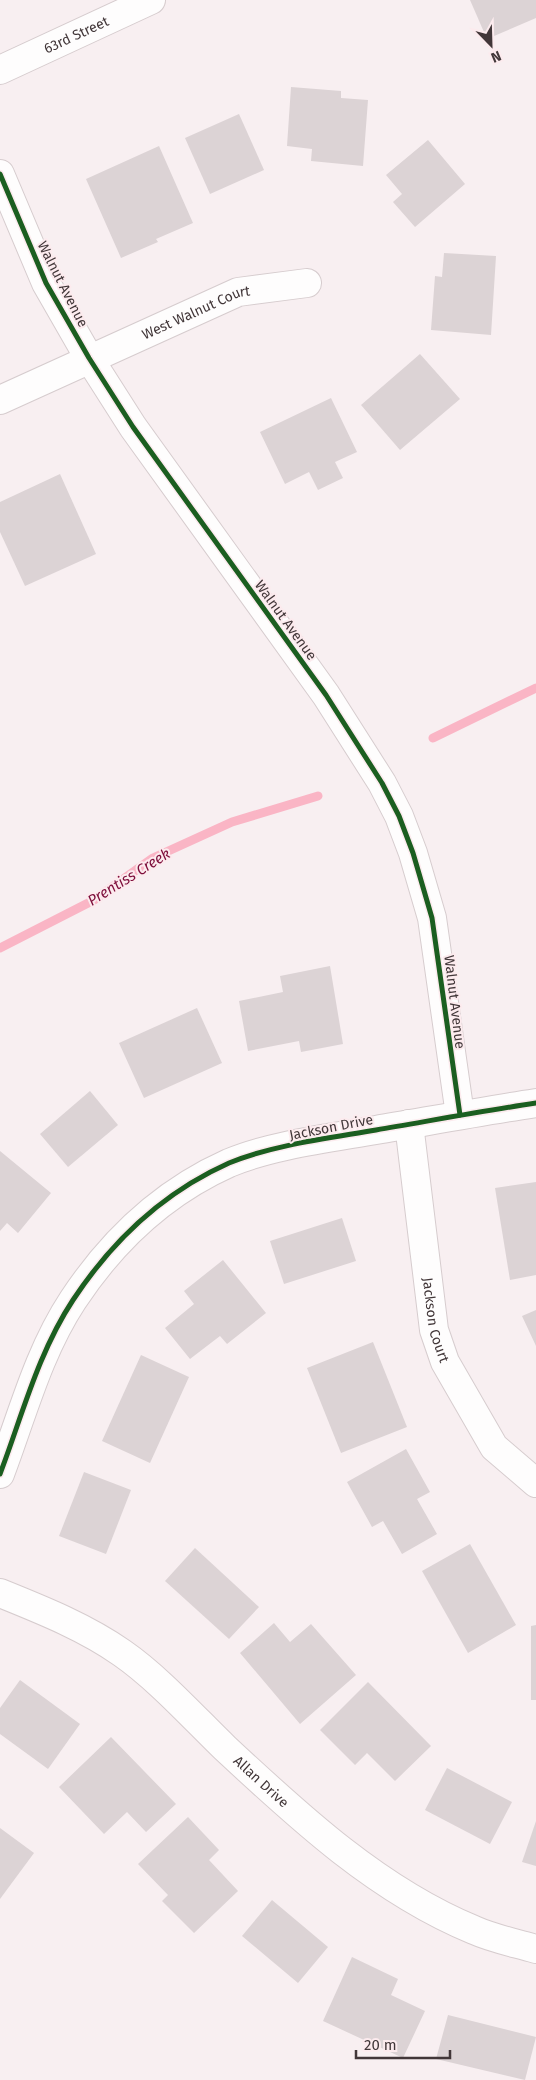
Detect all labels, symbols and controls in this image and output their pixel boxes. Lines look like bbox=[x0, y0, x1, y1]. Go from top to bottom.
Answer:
street label: 63rd Street bbox=[41, 12, 112, 57]
north arrow bbox=[466, 20, 516, 70]
text: N bbox=[488, 47, 503, 66]
street label: Walnut Avenue bbox=[34, 238, 92, 330]
street label: West Walnut Court bbox=[139, 282, 252, 343]
street label: Walnut Avenue bbox=[251, 577, 320, 663]
water label: Prentiss Creek bbox=[84, 844, 174, 910]
street label: Walnut Avenue bbox=[440, 954, 469, 1050]
street label: Jackson Drive bbox=[288, 1111, 375, 1144]
street label: Jackson Court bbox=[419, 1277, 453, 1366]
street label: Allan Drive bbox=[230, 1752, 292, 1811]
scale bar bbox=[356, 2028, 450, 2060]
text: 20 m bbox=[364, 2036, 397, 2054]

